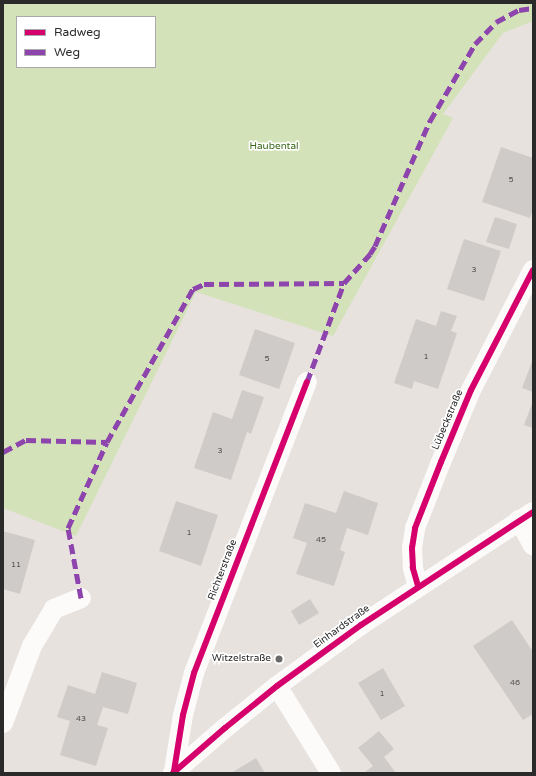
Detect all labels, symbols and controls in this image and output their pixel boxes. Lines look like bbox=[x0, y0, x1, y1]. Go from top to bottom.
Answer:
legend bbox=[16, 16, 156, 68]
text: Radweg bbox=[54, 25, 101, 39]
text: Weg bbox=[54, 45, 80, 59]
park label: Haubental bbox=[249, 141, 299, 153]
house number: 5 bbox=[508, 175, 514, 185]
house number: 3 bbox=[471, 265, 477, 275]
house number: 1 bbox=[423, 352, 429, 362]
house number: 5 bbox=[264, 354, 270, 364]
street label: Lübeckstraße bbox=[430, 388, 466, 452]
house number: 3 bbox=[217, 446, 223, 456]
house number: 1 bbox=[186, 528, 192, 538]
house number: 45 bbox=[316, 535, 326, 545]
street label: Richterstraße bbox=[206, 538, 240, 602]
house number: 11 bbox=[11, 560, 21, 570]
street label: Einhardstraße bbox=[312, 603, 372, 651]
place label: Witzelstraße bbox=[212, 653, 271, 665]
marker: Witzelstraße bbox=[274, 654, 284, 664]
house number: 46 bbox=[510, 678, 520, 688]
house number: 1 bbox=[379, 689, 385, 699]
house number: 43 bbox=[76, 714, 86, 724]

